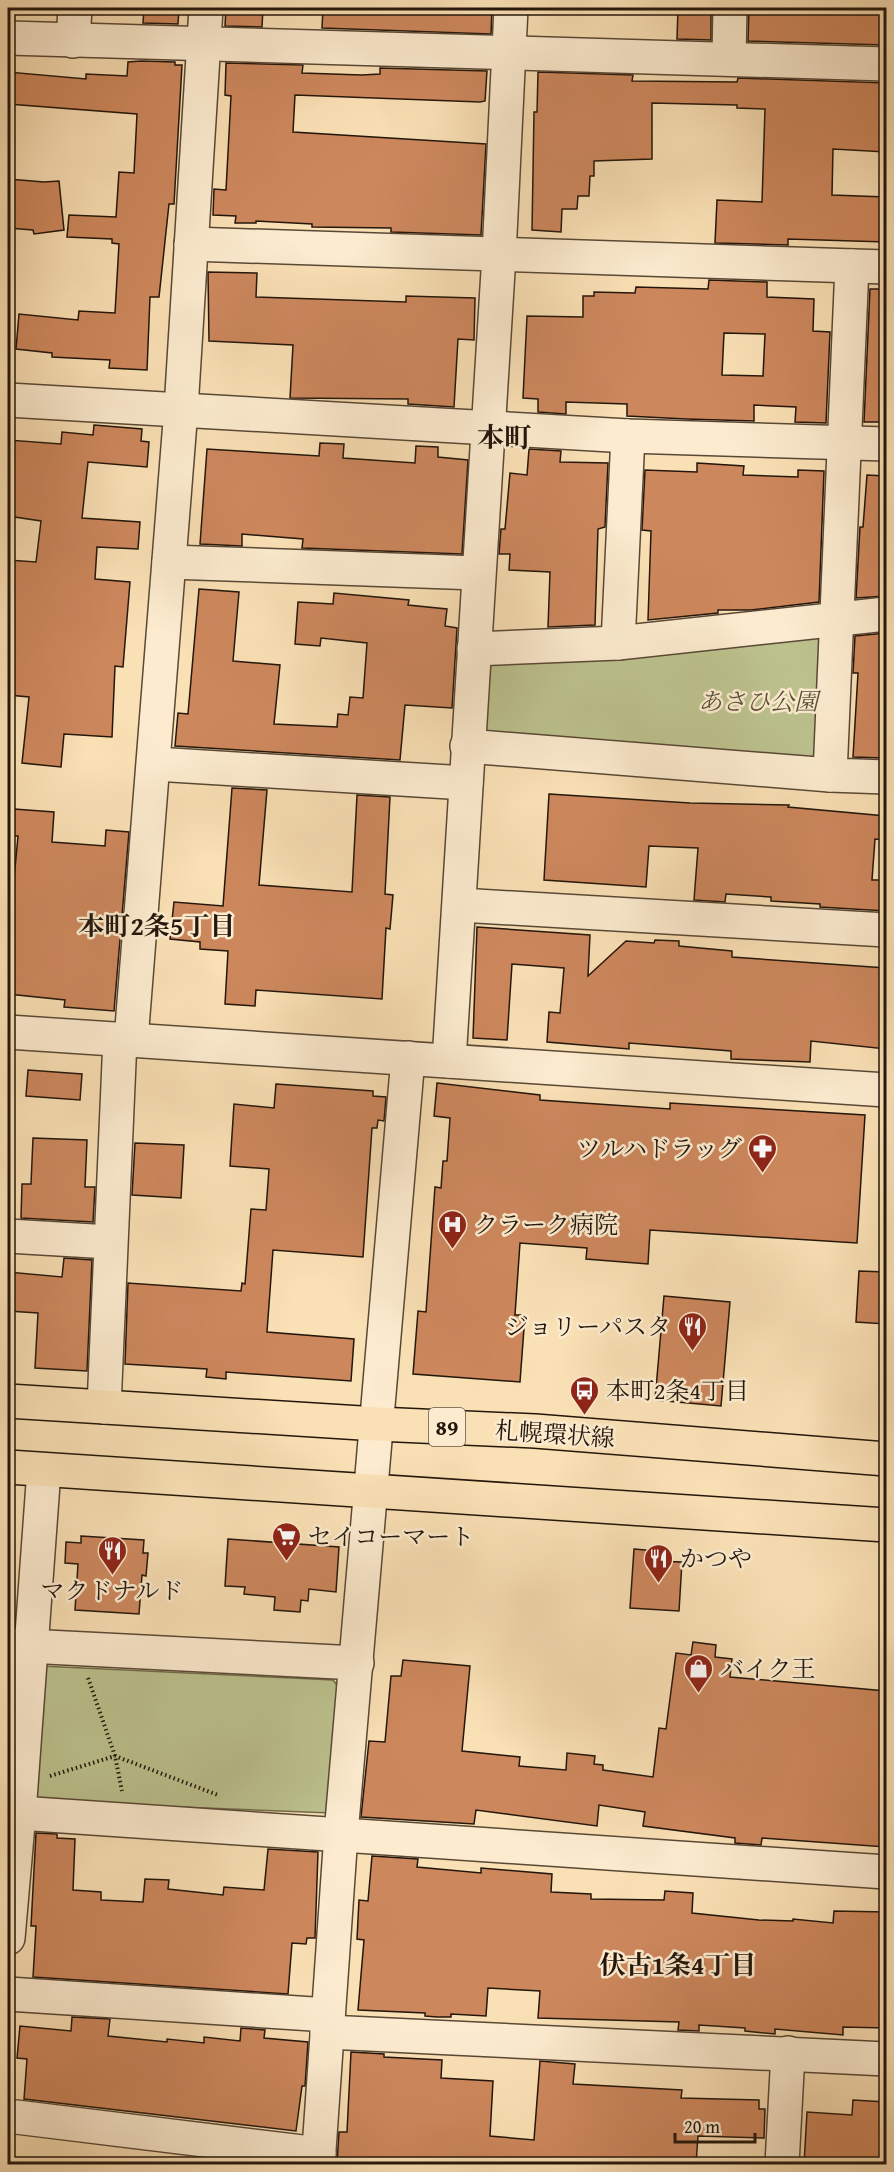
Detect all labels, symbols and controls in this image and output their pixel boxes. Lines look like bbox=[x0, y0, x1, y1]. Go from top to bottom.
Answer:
district label: 本町 bbox=[477, 417, 531, 457]
park label: あさひ公園 bbox=[698, 684, 822, 719]
district label: 本町2条5丁目 bbox=[79, 906, 235, 945]
place label: ツルハドラッグ bbox=[577, 1131, 742, 1166]
pharmacy icon: ツルハドラッグ bbox=[747, 1132, 779, 1174]
place label: クラーク病院 bbox=[474, 1207, 618, 1242]
hospital icon: クラーク病院 bbox=[437, 1208, 469, 1250]
place label: ジョリーパスタ bbox=[505, 1309, 671, 1344]
restaurant icon: ジョリーパスタ bbox=[676, 1310, 708, 1352]
place label: 本町2条4丁目 bbox=[606, 1373, 749, 1408]
bus stop icon: 本町2条4丁目 bbox=[569, 1374, 601, 1416]
road number: 89 bbox=[429, 1408, 465, 1446]
street label: 札幌環状線 bbox=[494, 1412, 616, 1456]
place label: セイコーマート bbox=[308, 1519, 474, 1554]
supermarket icon: セイコーマート bbox=[271, 1520, 303, 1562]
restaurant icon: マクドナルド bbox=[96, 1534, 128, 1576]
place label: かつや bbox=[680, 1541, 752, 1576]
restaurant icon: かつや bbox=[643, 1542, 675, 1584]
place label: マクドナルド bbox=[41, 1573, 183, 1608]
place label: バイク王 bbox=[720, 1651, 816, 1686]
shop icon: バイク王 bbox=[683, 1652, 715, 1694]
district label: 伏古1条4丁目 bbox=[600, 1945, 756, 1984]
scale bar bbox=[675, 2106, 754, 2144]
text: 20 m bbox=[684, 2113, 720, 2140]

